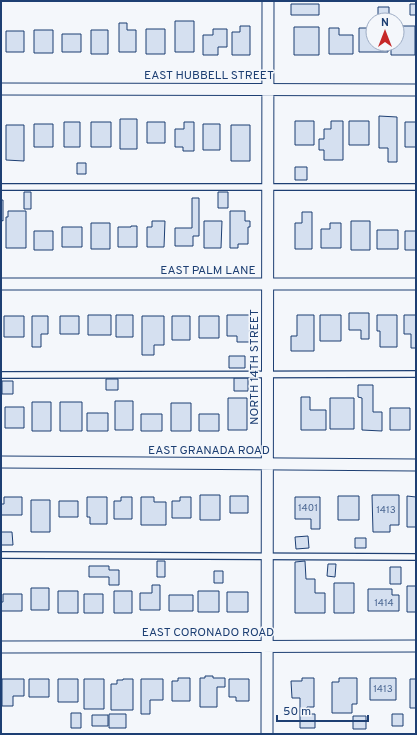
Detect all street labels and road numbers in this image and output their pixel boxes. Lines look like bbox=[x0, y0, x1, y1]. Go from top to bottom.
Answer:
street label: EAST HUBBELL STREET bbox=[144, 68, 274, 84]
street label: EAST PALM LANE bbox=[160, 263, 256, 279]
street label: NORTH 14TH STREET bbox=[247, 309, 263, 425]
street label: EAST GRANADA ROAD bbox=[148, 443, 270, 459]
street label: EAST CORONADO ROAD bbox=[142, 625, 274, 641]

